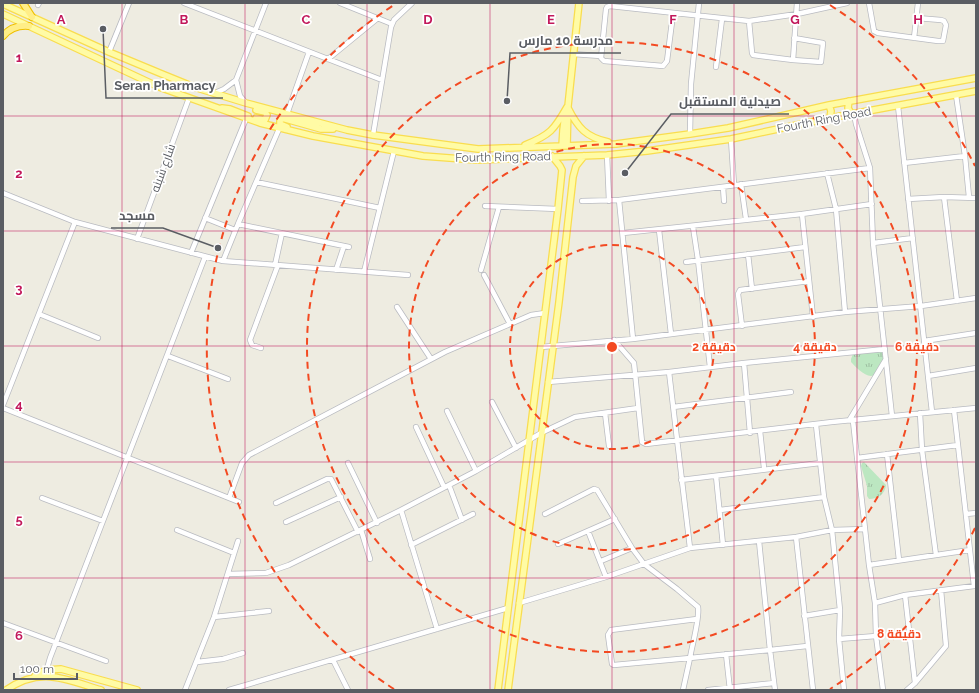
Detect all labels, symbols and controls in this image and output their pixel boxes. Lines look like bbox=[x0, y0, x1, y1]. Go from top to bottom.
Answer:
text: A bbox=[57, 12, 66, 27]
text: B bbox=[180, 12, 189, 27]
text: C bbox=[302, 12, 311, 27]
text: D bbox=[423, 12, 433, 27]
text: E bbox=[547, 12, 555, 27]
text: F bbox=[669, 12, 677, 27]
text: G bbox=[790, 12, 800, 27]
text: H bbox=[913, 12, 923, 27]
callout: مدرسة 10 مارس bbox=[510, 28, 621, 53]
text: مدرسة 10 مارس bbox=[519, 33, 613, 48]
text: 1 bbox=[16, 50, 23, 65]
callout: Seran Pharmacy bbox=[106, 73, 223, 98]
text: Seran Pharmacy bbox=[114, 78, 216, 93]
callout: صيدلية المستقبل bbox=[671, 89, 789, 114]
text: صيدلية المستقبل bbox=[679, 94, 781, 109]
street label: Fourth Ring Road bbox=[776, 104, 872, 136]
street label: شارع شبنه bbox=[148, 142, 179, 194]
street label: Fourth Ring Road bbox=[455, 149, 551, 165]
text: 2 bbox=[15, 166, 23, 181]
callout: مسجد bbox=[111, 203, 163, 228]
text: مسجد bbox=[119, 208, 155, 223]
text: 3 bbox=[15, 281, 23, 296]
centre of rings bbox=[605, 340, 619, 354]
text: 2 دقيقة bbox=[692, 340, 736, 354]
text: 4 دقيقة bbox=[793, 340, 837, 354]
text: 6 دقيقة bbox=[895, 340, 939, 354]
text: 4 bbox=[15, 397, 23, 412]
text: 5 bbox=[15, 512, 23, 527]
text: 8 دقيقة bbox=[877, 627, 921, 641]
text: 6 bbox=[15, 628, 23, 643]
scale bar bbox=[14, 655, 77, 681]
text: 100 m bbox=[20, 662, 54, 676]

